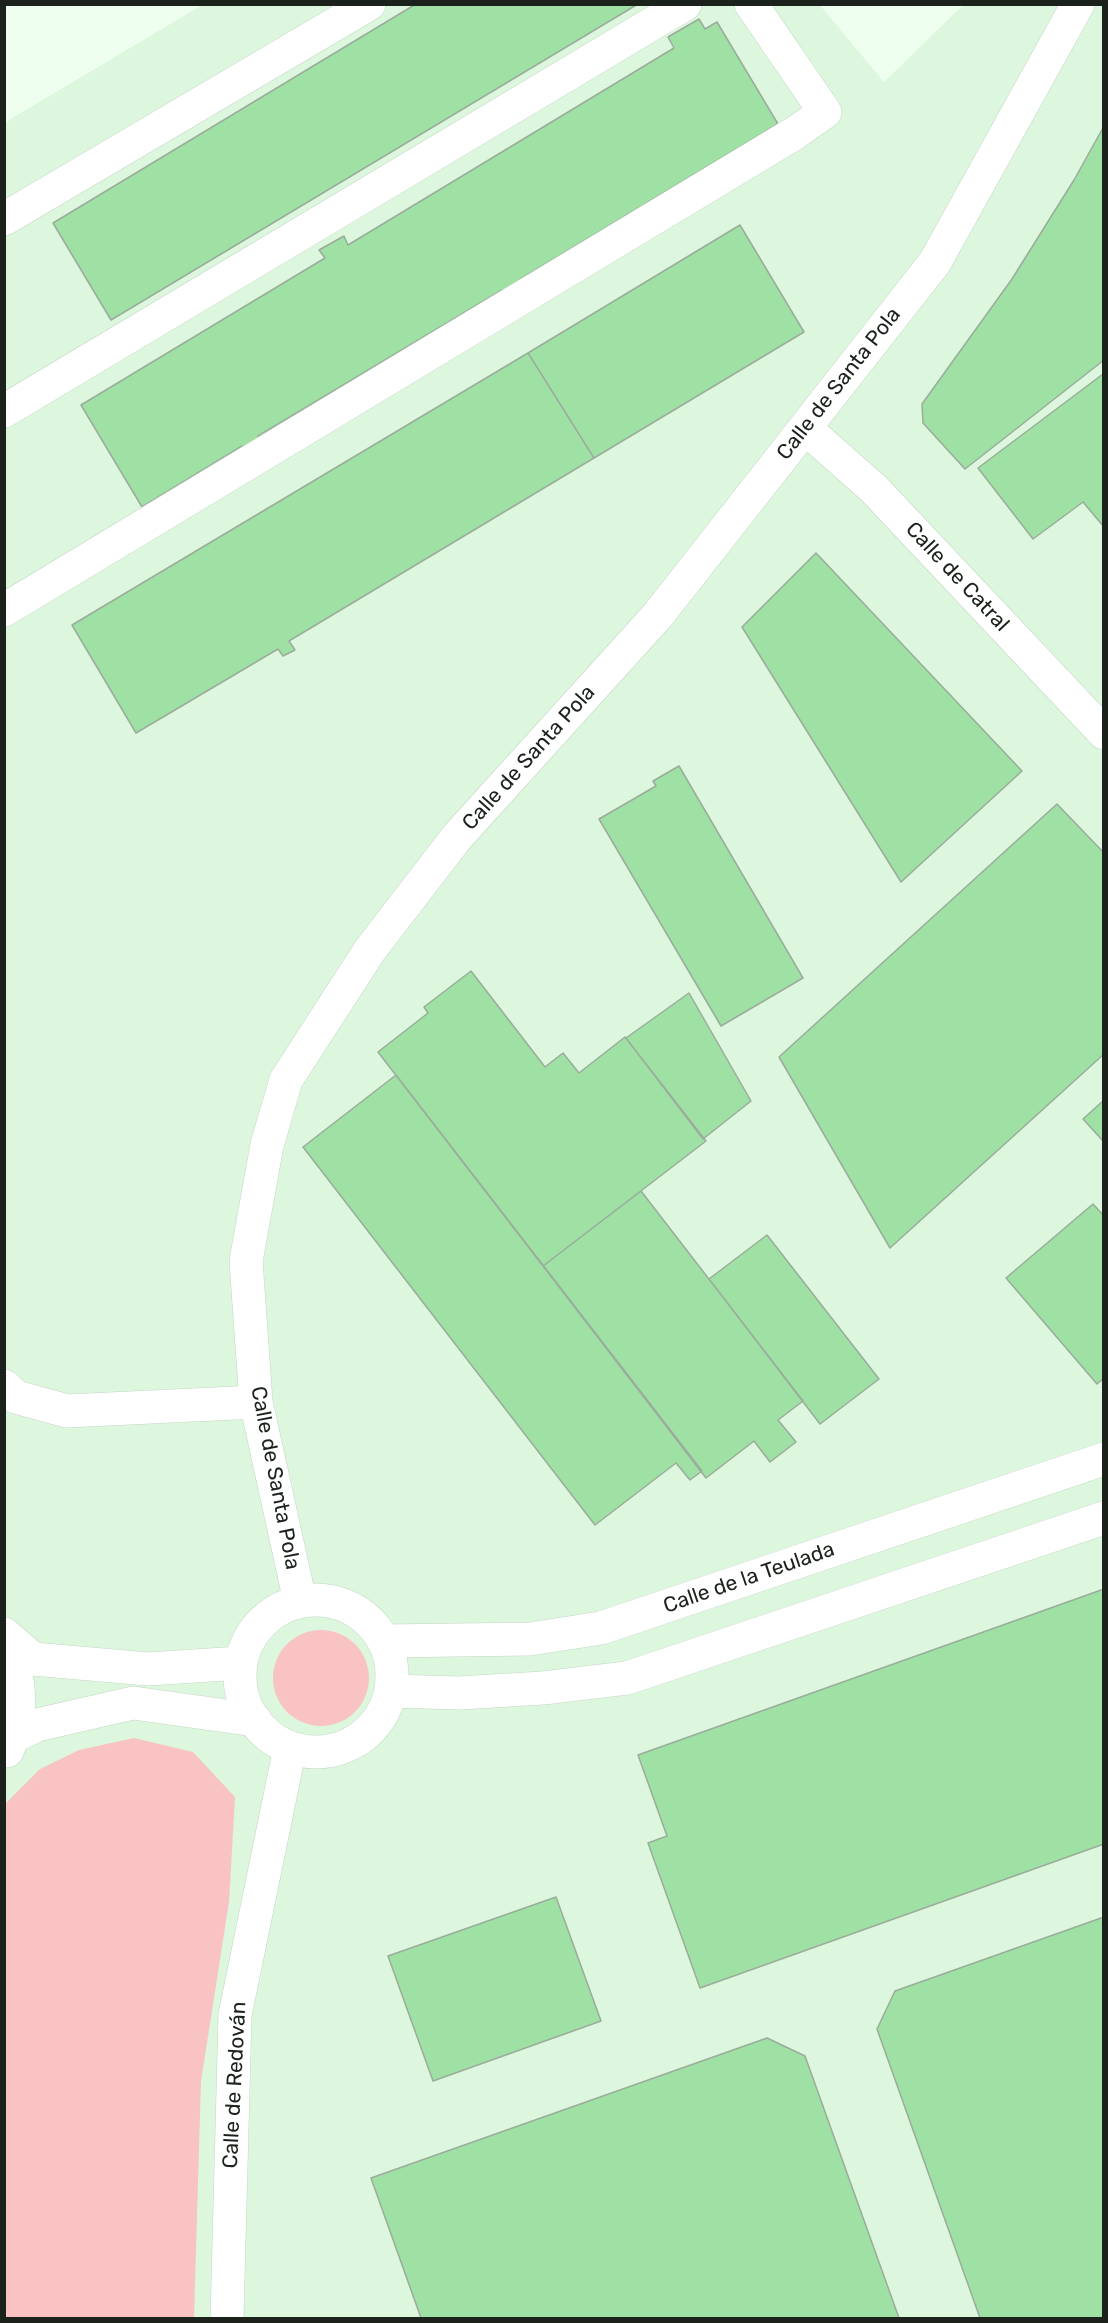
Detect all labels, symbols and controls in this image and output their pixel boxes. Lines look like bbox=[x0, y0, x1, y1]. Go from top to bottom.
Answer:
street label: Calle de Santa Pola bbox=[772, 303, 906, 465]
street label: Calle de Catral bbox=[900, 517, 1014, 637]
street label: Calle de Santa Pola bbox=[457, 680, 601, 836]
street label: Calle de Santa Pola bbox=[245, 1384, 305, 1572]
street label: Calle de la Teulada bbox=[660, 1537, 838, 1619]
street label: Calle de Redován bbox=[218, 2001, 252, 2169]

